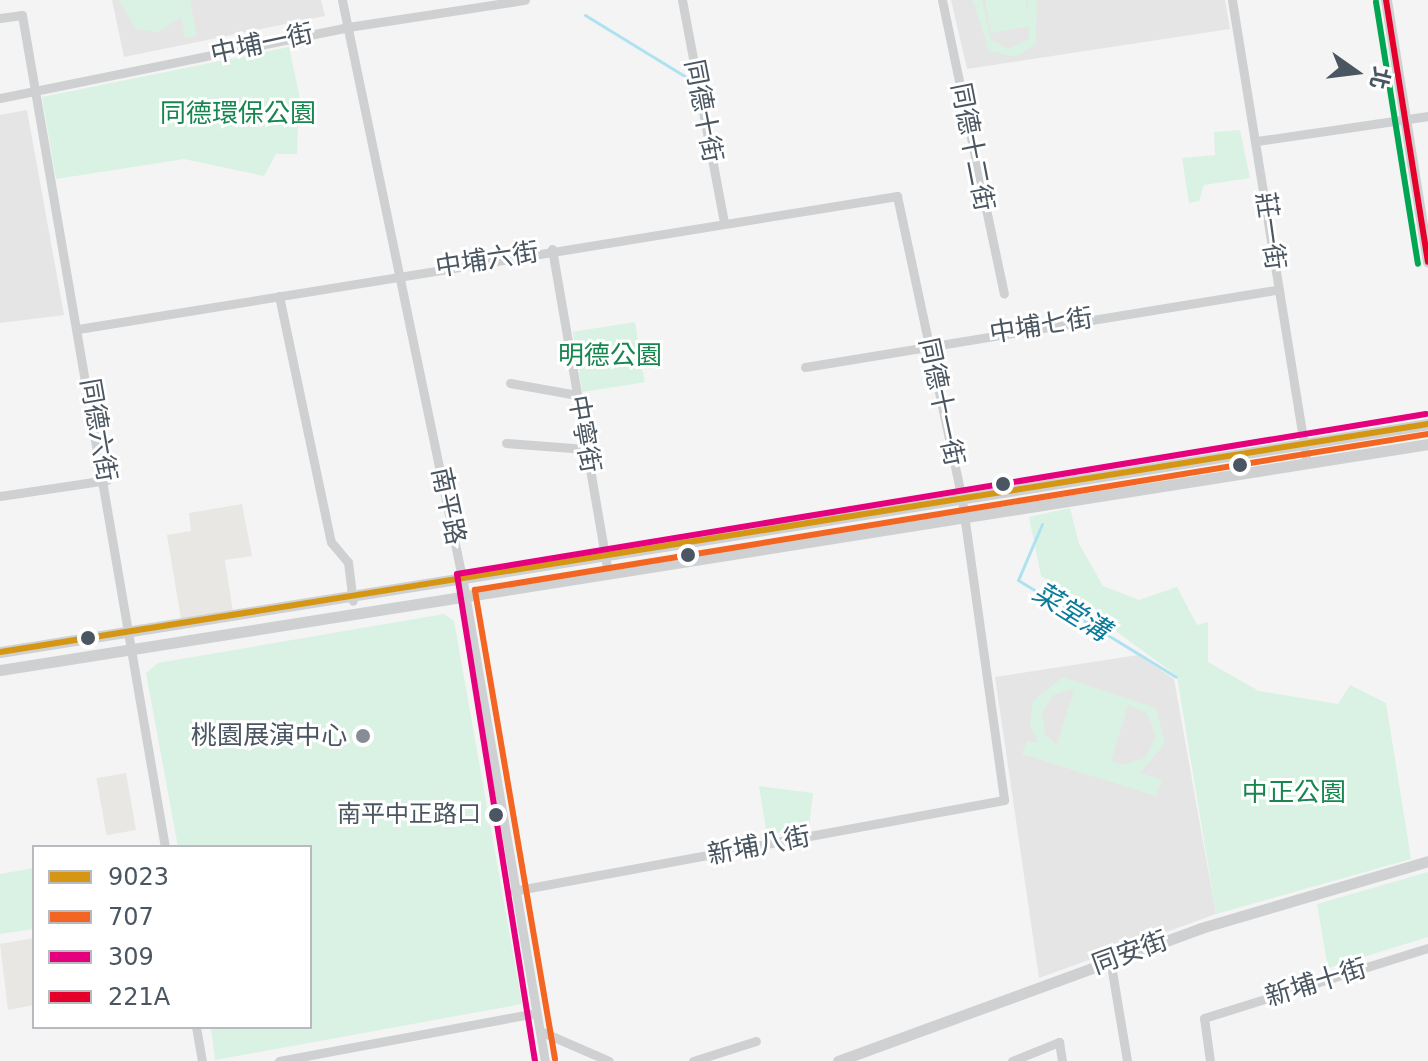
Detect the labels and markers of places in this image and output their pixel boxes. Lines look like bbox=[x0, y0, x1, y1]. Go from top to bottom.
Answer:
unlabelled marker bbox=[1232, 457, 1248, 473]
unlabelled marker bbox=[995, 476, 1011, 492]
unlabelled marker bbox=[680, 547, 696, 563]
unlabelled marker bbox=[80, 630, 96, 646]
place label: 桃園展演中心 bbox=[191, 720, 347, 752]
marker: 桃園展演中心 bbox=[354, 727, 372, 745]
place label: 南平中正路口 bbox=[337, 801, 481, 829]
marker: 南平中正路口 bbox=[488, 807, 504, 823]

